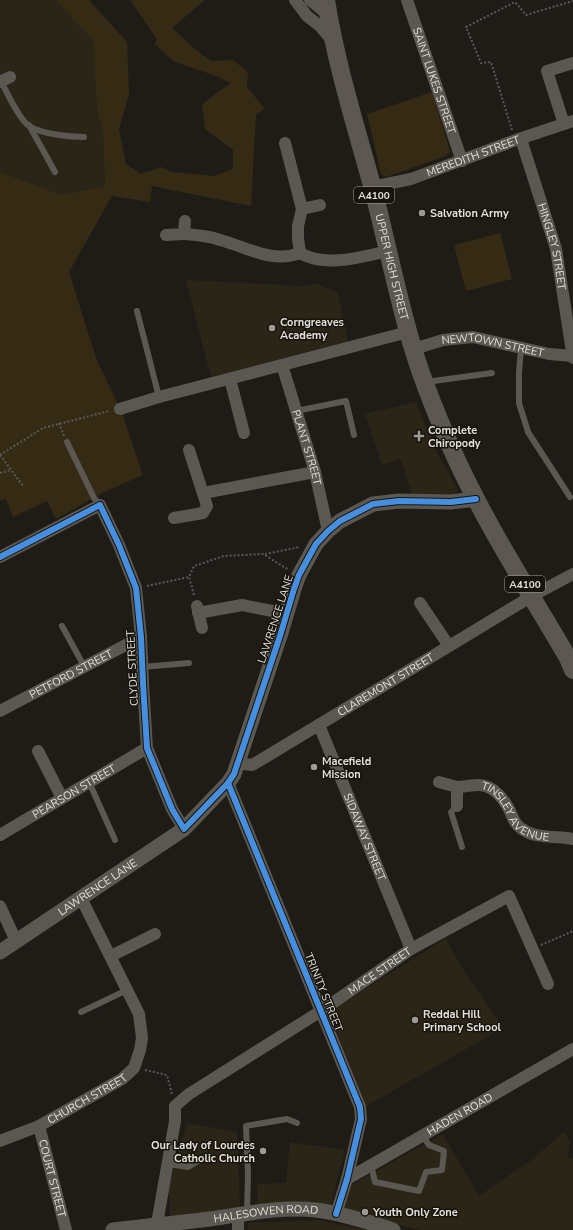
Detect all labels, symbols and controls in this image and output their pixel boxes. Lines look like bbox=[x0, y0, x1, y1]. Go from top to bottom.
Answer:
street label: SAINT LUKES STREET bbox=[409, 25, 459, 136]
street label: MEREDITH STREET bbox=[425, 132, 522, 181]
road number: A4100 bbox=[354, 187, 394, 203]
street label: HINGLEY STREET bbox=[534, 201, 569, 291]
place label: Salvation Army bbox=[430, 206, 509, 221]
marker: Salvation Army bbox=[417, 208, 427, 218]
street label: UPPER HIGH STREET bbox=[371, 212, 412, 322]
place label: Corngreaves Academy bbox=[280, 315, 344, 343]
marker: Corngreaves Academy bbox=[267, 323, 277, 333]
street label: NEWTOWN STREET bbox=[441, 330, 546, 361]
street label: PLANT STREET bbox=[288, 408, 325, 487]
place label: Complete Chiropody bbox=[428, 423, 481, 451]
marker: Complete Chiropody bbox=[413, 430, 425, 442]
street label: LAWRENCE LANE bbox=[254, 573, 297, 665]
road number: A4100 bbox=[505, 576, 545, 592]
street label: CLYDE STREET bbox=[123, 629, 142, 706]
street label: PETFORD STREET bbox=[27, 646, 116, 702]
street label: CLAREMONT STREET bbox=[335, 650, 437, 720]
place label: Macefield Mission bbox=[322, 754, 371, 782]
street label: PEARSON STREET bbox=[30, 761, 119, 822]
marker: Macefield Mission bbox=[309, 762, 319, 772]
street label: TINSLEY AVENUE bbox=[480, 778, 550, 845]
street label: SIDAWAY STREET bbox=[340, 791, 389, 883]
street label: LAWRENCE LANE bbox=[55, 856, 140, 919]
street label: MACE STREET bbox=[345, 944, 415, 998]
street label: TRINITY STREET bbox=[301, 951, 346, 1034]
place label: Reddal Hill Primary School bbox=[423, 1007, 501, 1035]
marker: Reddal Hill Primary School bbox=[410, 1015, 420, 1025]
street label: CHURCH STREET bbox=[45, 1070, 131, 1128]
street label: HADEN ROAD bbox=[424, 1090, 496, 1140]
street label: COURT STREET bbox=[35, 1138, 70, 1219]
place label: Our Lady of Lourdes Catholic Church bbox=[151, 1138, 255, 1166]
marker: Our Lady of Lourdes Catholic Church bbox=[258, 1146, 268, 1156]
street label: HALESOWEN ROAD bbox=[213, 1202, 319, 1226]
place label: Youth Only Zone bbox=[372, 1205, 458, 1220]
marker: Youth Only Zone bbox=[360, 1207, 370, 1217]

